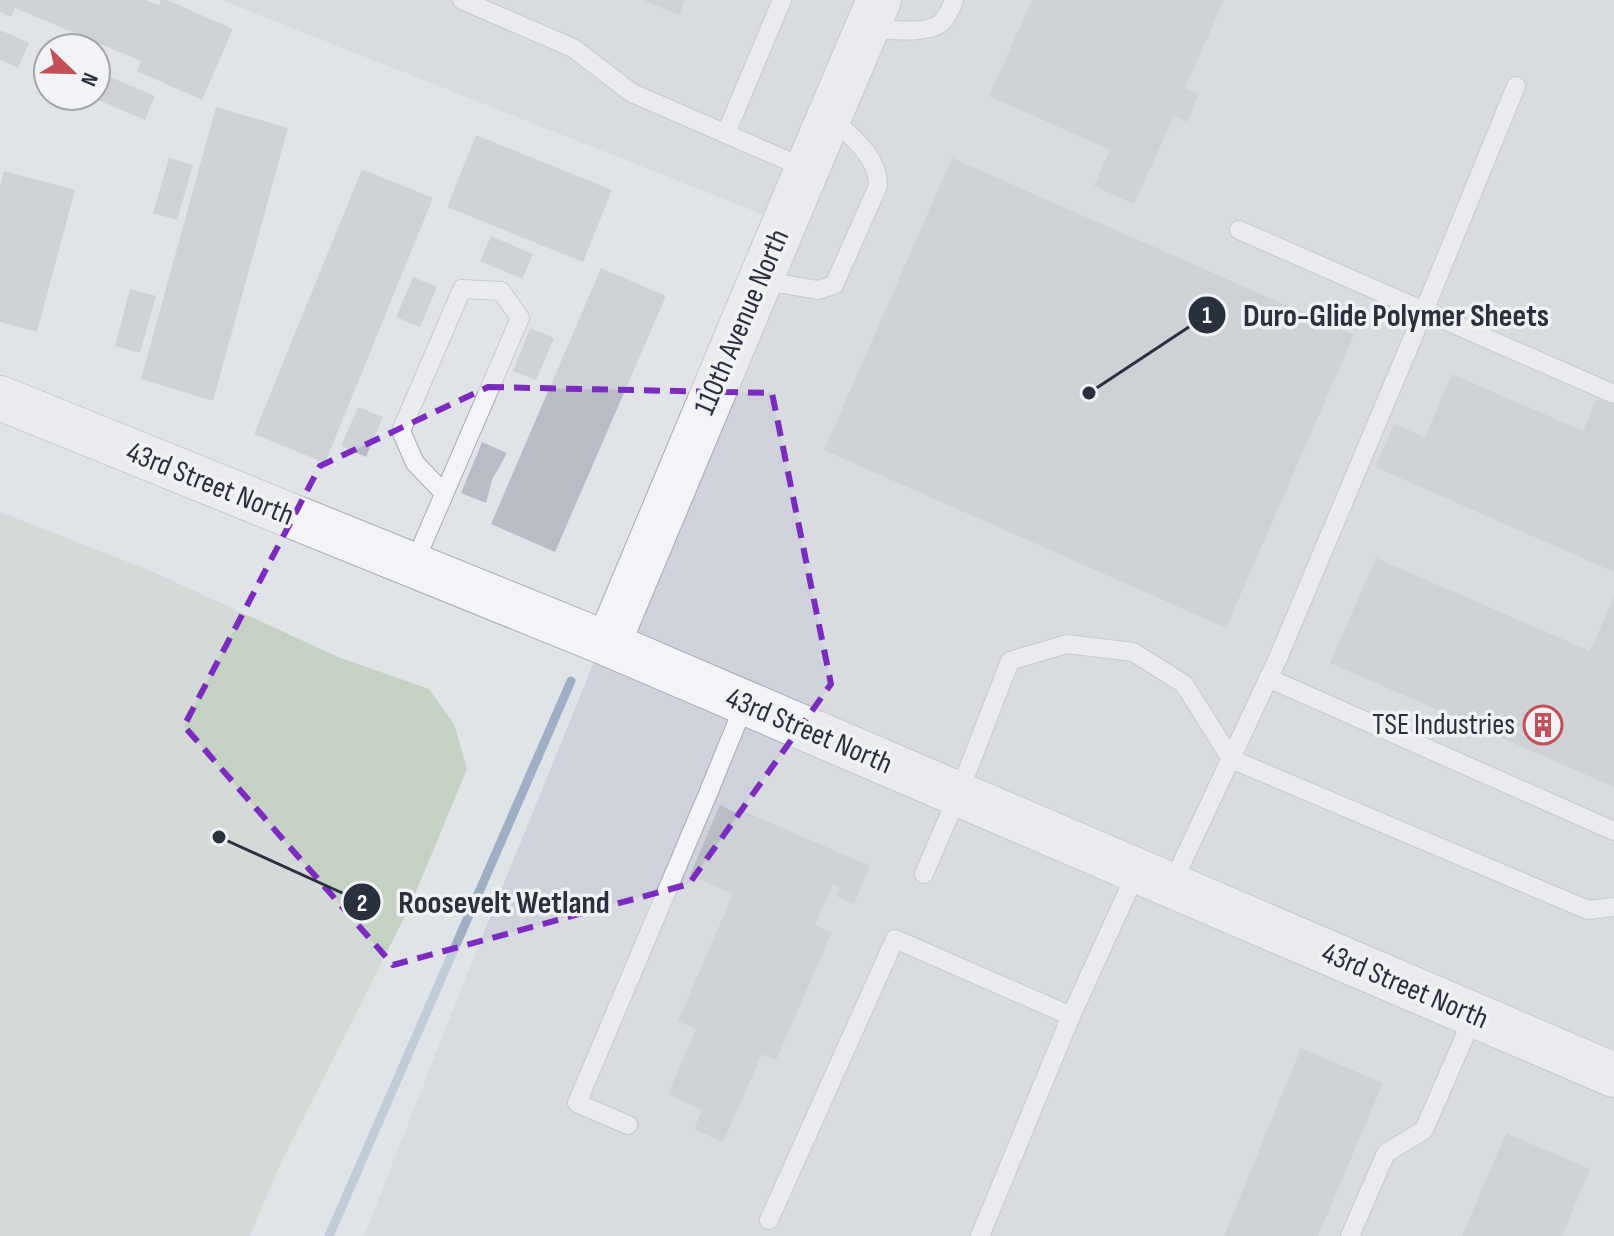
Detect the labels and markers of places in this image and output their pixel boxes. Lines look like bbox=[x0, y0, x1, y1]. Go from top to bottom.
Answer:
callout: Duro-Glide Polymer Sheets bbox=[1187, 287, 1565, 343]
building icon: TSE Industries bbox=[1522, 704, 1564, 746]
place label: TSE Industries bbox=[1372, 707, 1515, 743]
callout: Roosevelt Wetland bbox=[342, 874, 626, 930]

